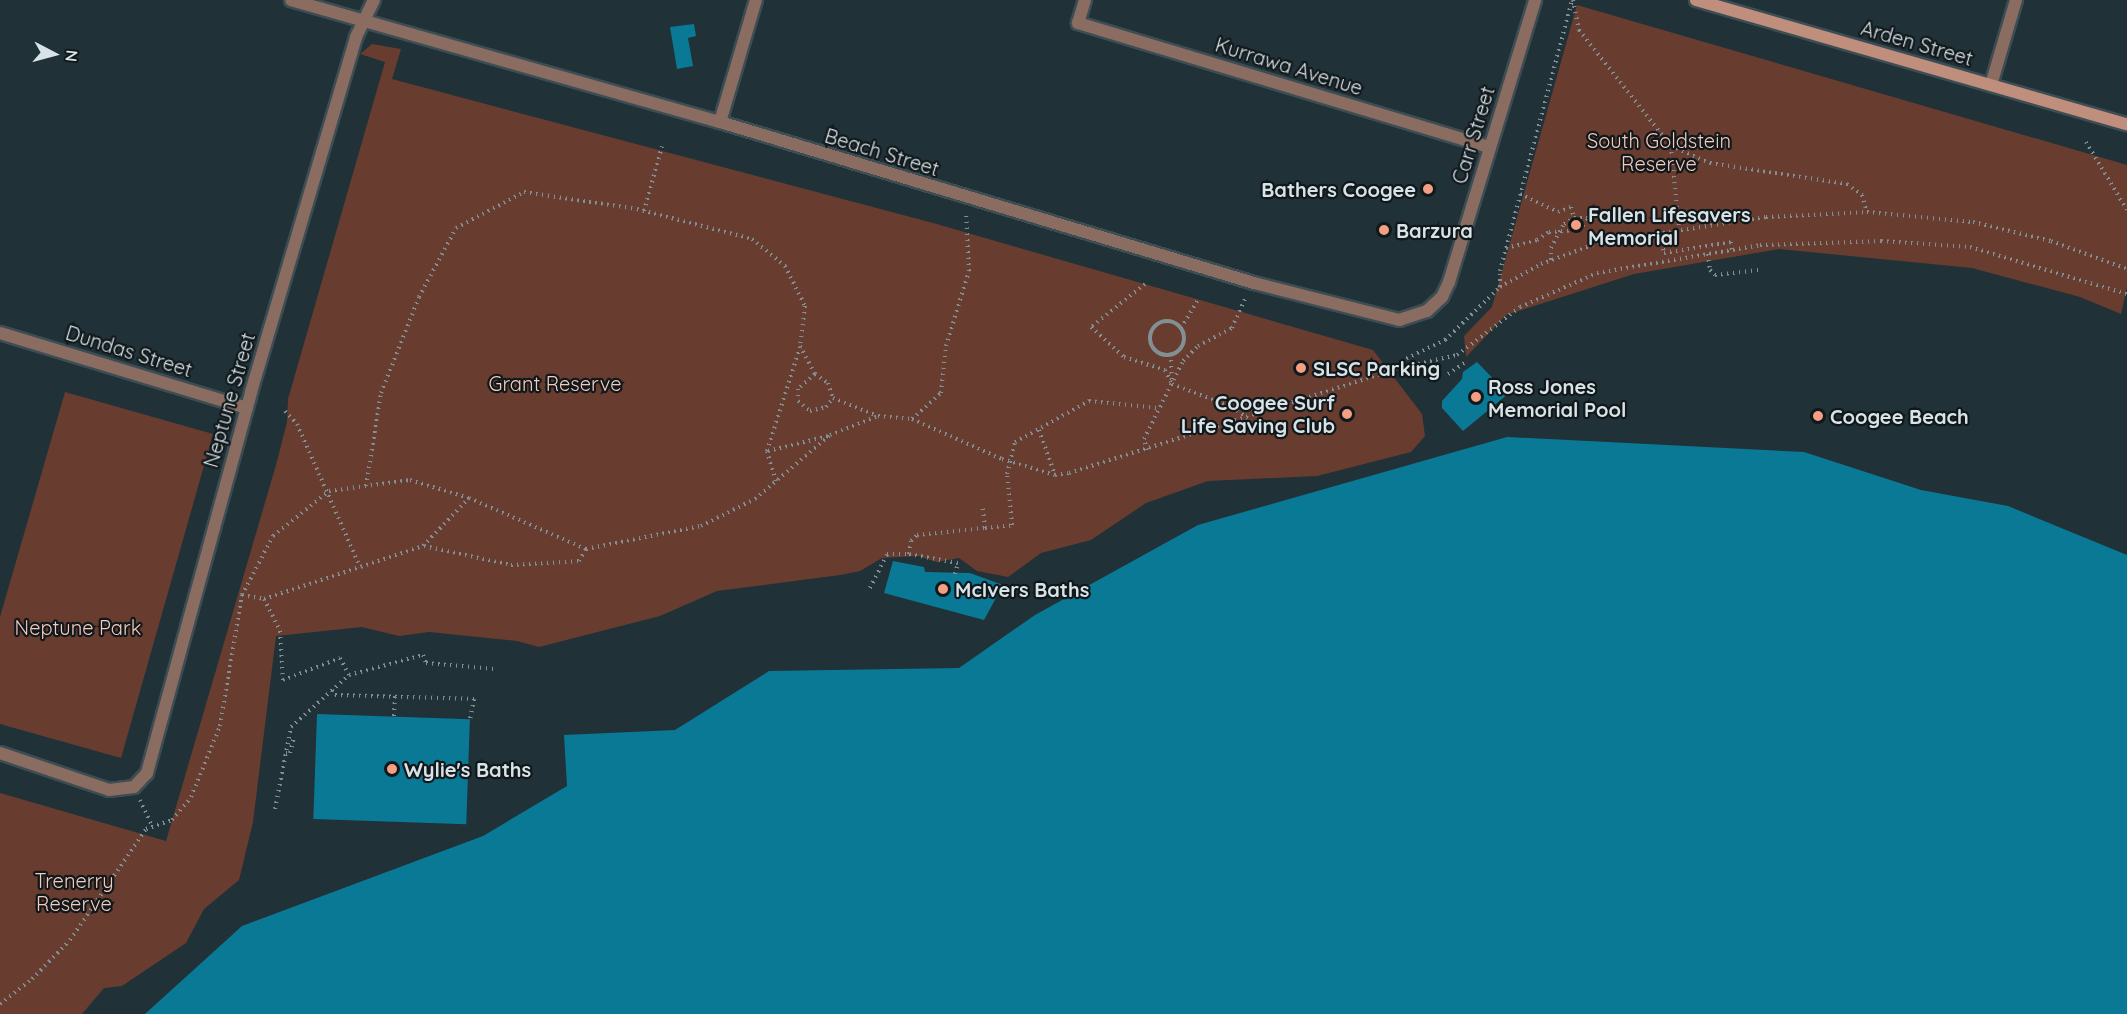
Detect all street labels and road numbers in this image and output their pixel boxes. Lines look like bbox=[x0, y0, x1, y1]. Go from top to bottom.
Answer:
street label: Arden Street bbox=[1858, 16, 1976, 70]
street label: Kurrawa Avenue bbox=[1212, 32, 1366, 100]
street label: Carr Street bbox=[1447, 83, 1499, 187]
street label: Beach Street bbox=[822, 123, 942, 181]
street label: Dundas Street bbox=[63, 320, 195, 382]
street label: Neptune Street bbox=[198, 330, 260, 470]

